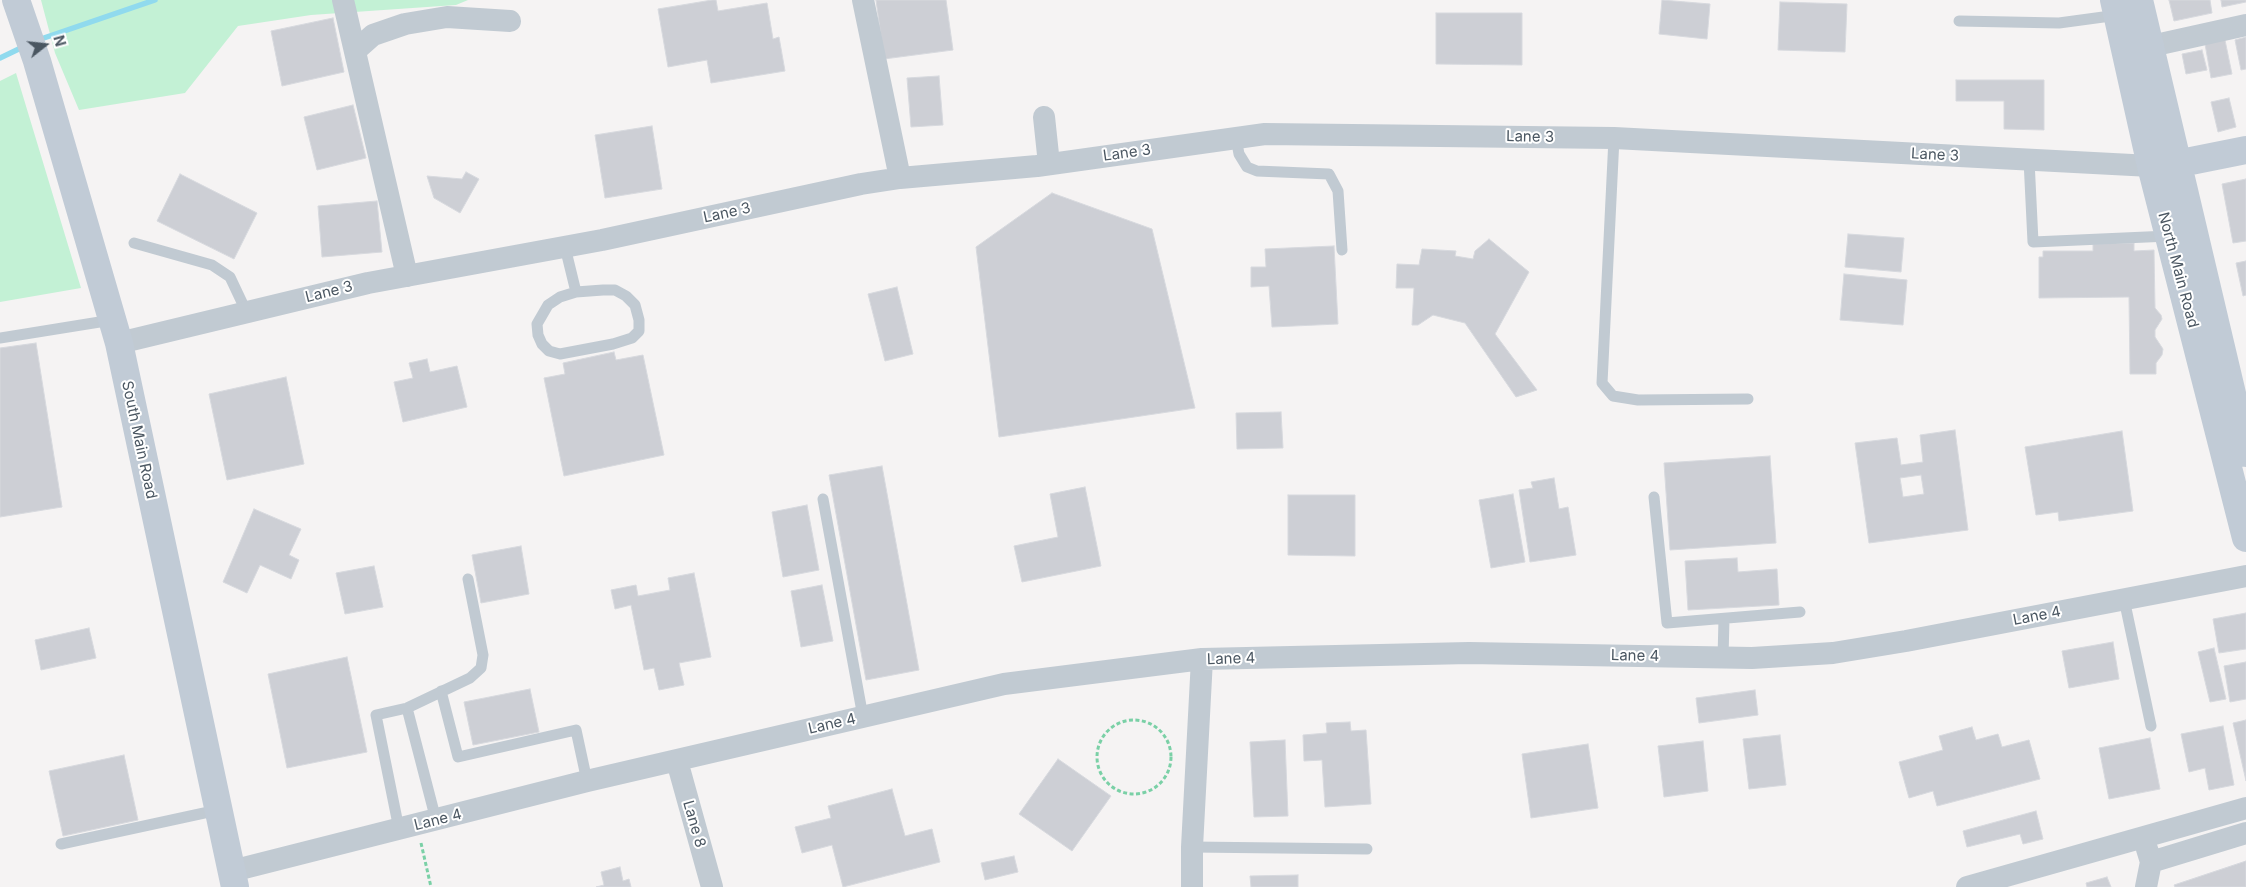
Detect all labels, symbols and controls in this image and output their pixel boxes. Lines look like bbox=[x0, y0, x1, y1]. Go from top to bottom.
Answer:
north arrow bbox=[20, 20, 70, 70]
text: N bbox=[50, 33, 70, 48]
street label: Lane 3 bbox=[1506, 128, 1554, 146]
street label: Lane 3 bbox=[1102, 141, 1152, 165]
street label: Lane 3 bbox=[1911, 145, 1959, 165]
street label: Lane 3 bbox=[702, 199, 752, 227]
street label: North Main Road bbox=[2154, 210, 2202, 330]
street label: Lane 3 bbox=[304, 277, 354, 307]
street label: South Main Road bbox=[118, 379, 160, 501]
street label: Lane 4 bbox=[2012, 603, 2062, 629]
street label: Lane 4 bbox=[1611, 647, 1659, 665]
street label: Lane 4 bbox=[1206, 649, 1256, 669]
street label: Lane 4 bbox=[806, 710, 858, 738]
street label: Lane 8 bbox=[679, 798, 709, 850]
street label: Lane 4 bbox=[412, 805, 464, 835]

